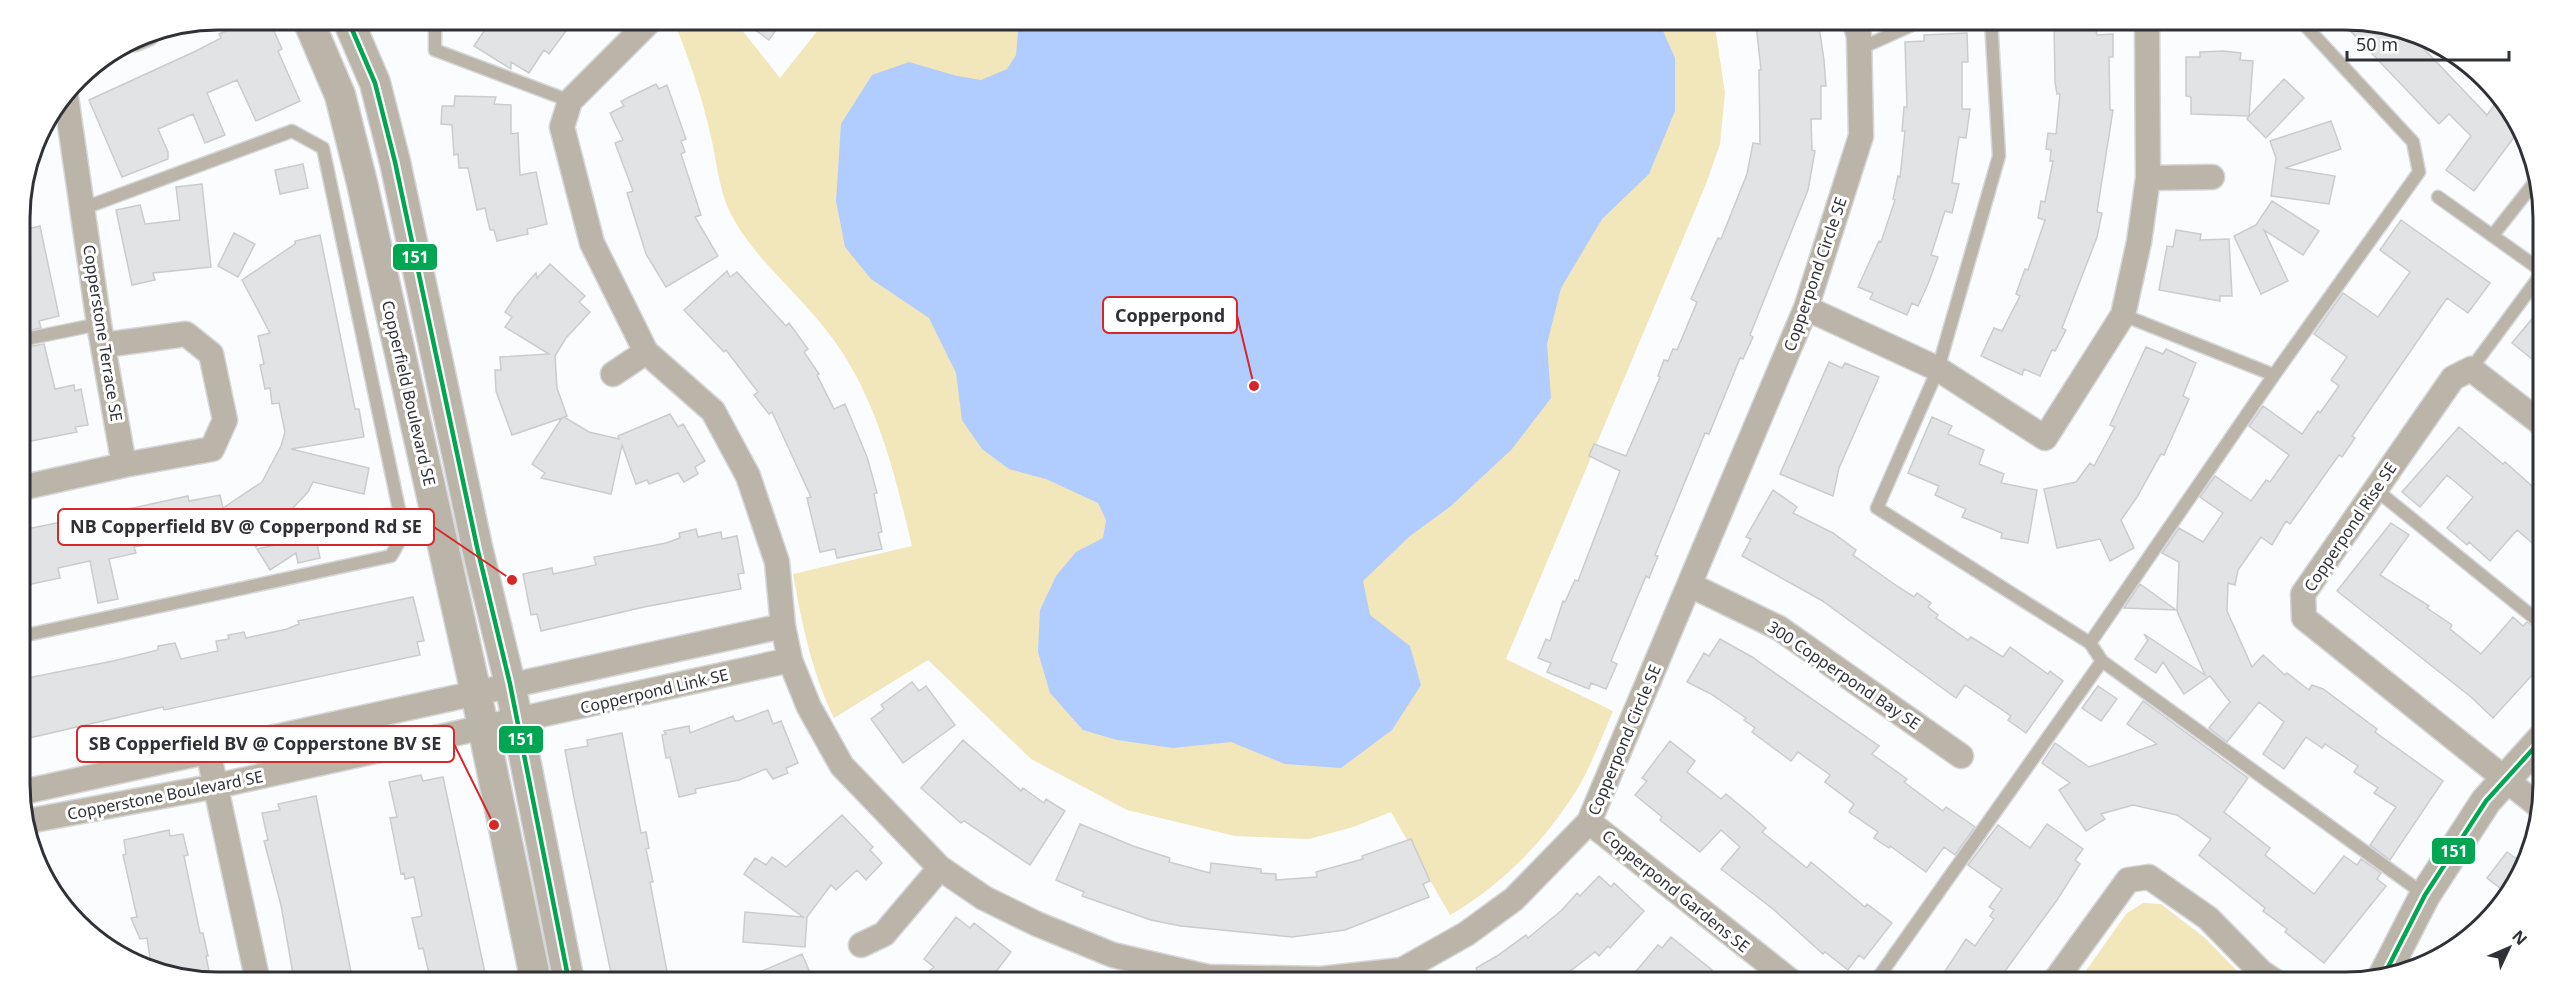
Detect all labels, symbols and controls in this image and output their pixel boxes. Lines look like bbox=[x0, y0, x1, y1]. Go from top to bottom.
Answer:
scale bar bbox=[2347, 24, 2509, 62]
text: 50 m bbox=[2356, 32, 2398, 56]
street label: Copperpond Circle SE bbox=[1778, 194, 1852, 354]
street label: Copperstone Terrace SE bbox=[78, 243, 128, 423]
line badge: 151 bbox=[392, 243, 438, 271]
text: 151 bbox=[401, 246, 429, 268]
callout: Copperpond bbox=[1103, 297, 1237, 333]
street label: Copperfield Boulevard SE bbox=[377, 298, 441, 488]
text: Copperpond bbox=[1115, 303, 1225, 327]
street label: Copperpond Rise SE bbox=[2299, 458, 2401, 596]
callout: NB Copperfield BV @ Copperpond Rd SE bbox=[58, 509, 434, 545]
text: NB Copperfield BV @ Copperpond Rd SE bbox=[70, 514, 422, 538]
street label: 300 Copperpond Bay SE bbox=[1763, 616, 1925, 734]
street label: Copperpond Circle SE bbox=[1582, 661, 1666, 819]
street label: Copperpond Link SE bbox=[578, 663, 730, 719]
line badge: 151 bbox=[498, 725, 544, 754]
callout: SB Copperfield BV @ Copperstone BV SE bbox=[77, 726, 454, 762]
text: 151 bbox=[507, 728, 535, 750]
text: SB Copperfield BV @ Copperstone BV SE bbox=[89, 731, 441, 755]
street label: Copperstone Boulevard SE bbox=[65, 765, 265, 825]
street label: Copperpond Gardens SE bbox=[1598, 825, 1754, 957]
line badge: 151 bbox=[2431, 837, 2476, 865]
text: 151 bbox=[2440, 840, 2468, 862]
north arrow bbox=[2479, 918, 2539, 978]
text: N bbox=[2507, 925, 2532, 950]

